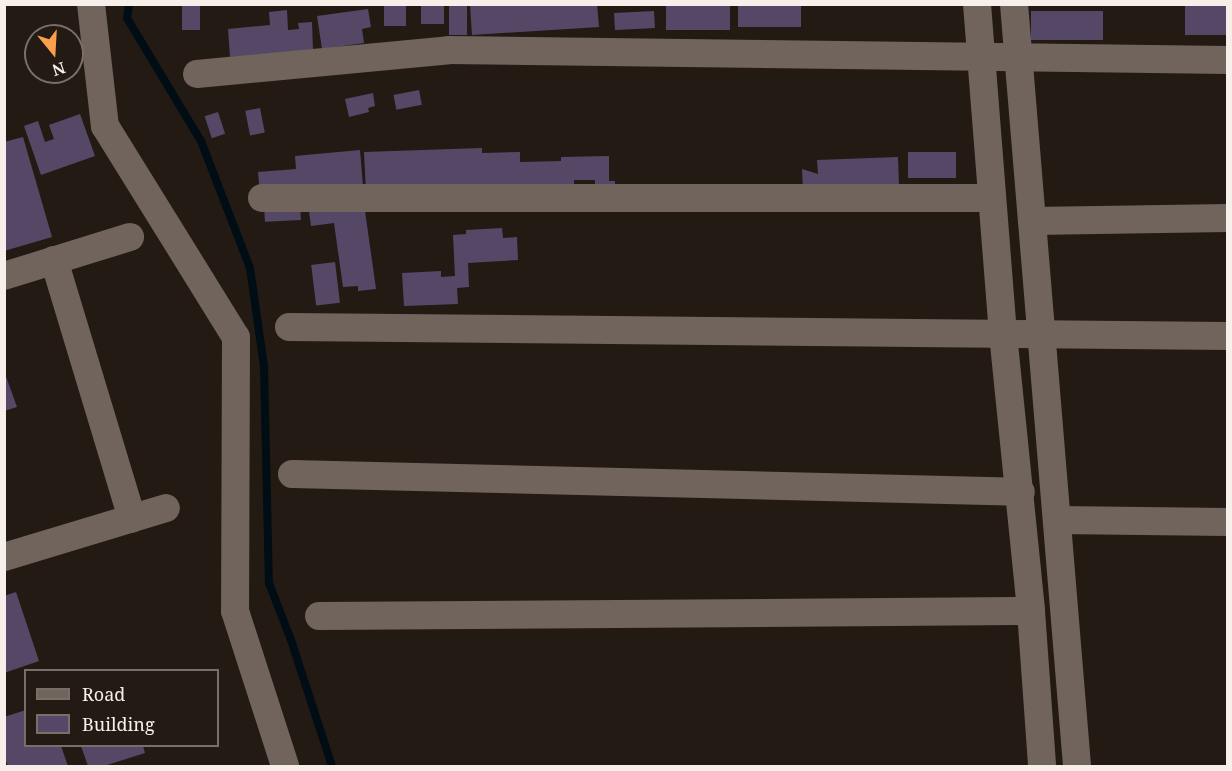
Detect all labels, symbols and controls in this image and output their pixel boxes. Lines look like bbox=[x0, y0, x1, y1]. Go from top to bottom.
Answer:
north arrow bbox=[24, 24, 84, 84]
text: N bbox=[50, 57, 68, 82]
legend bbox=[24, 669, 219, 747]
text: Road bbox=[82, 682, 125, 706]
text: Building bbox=[82, 712, 155, 736]

